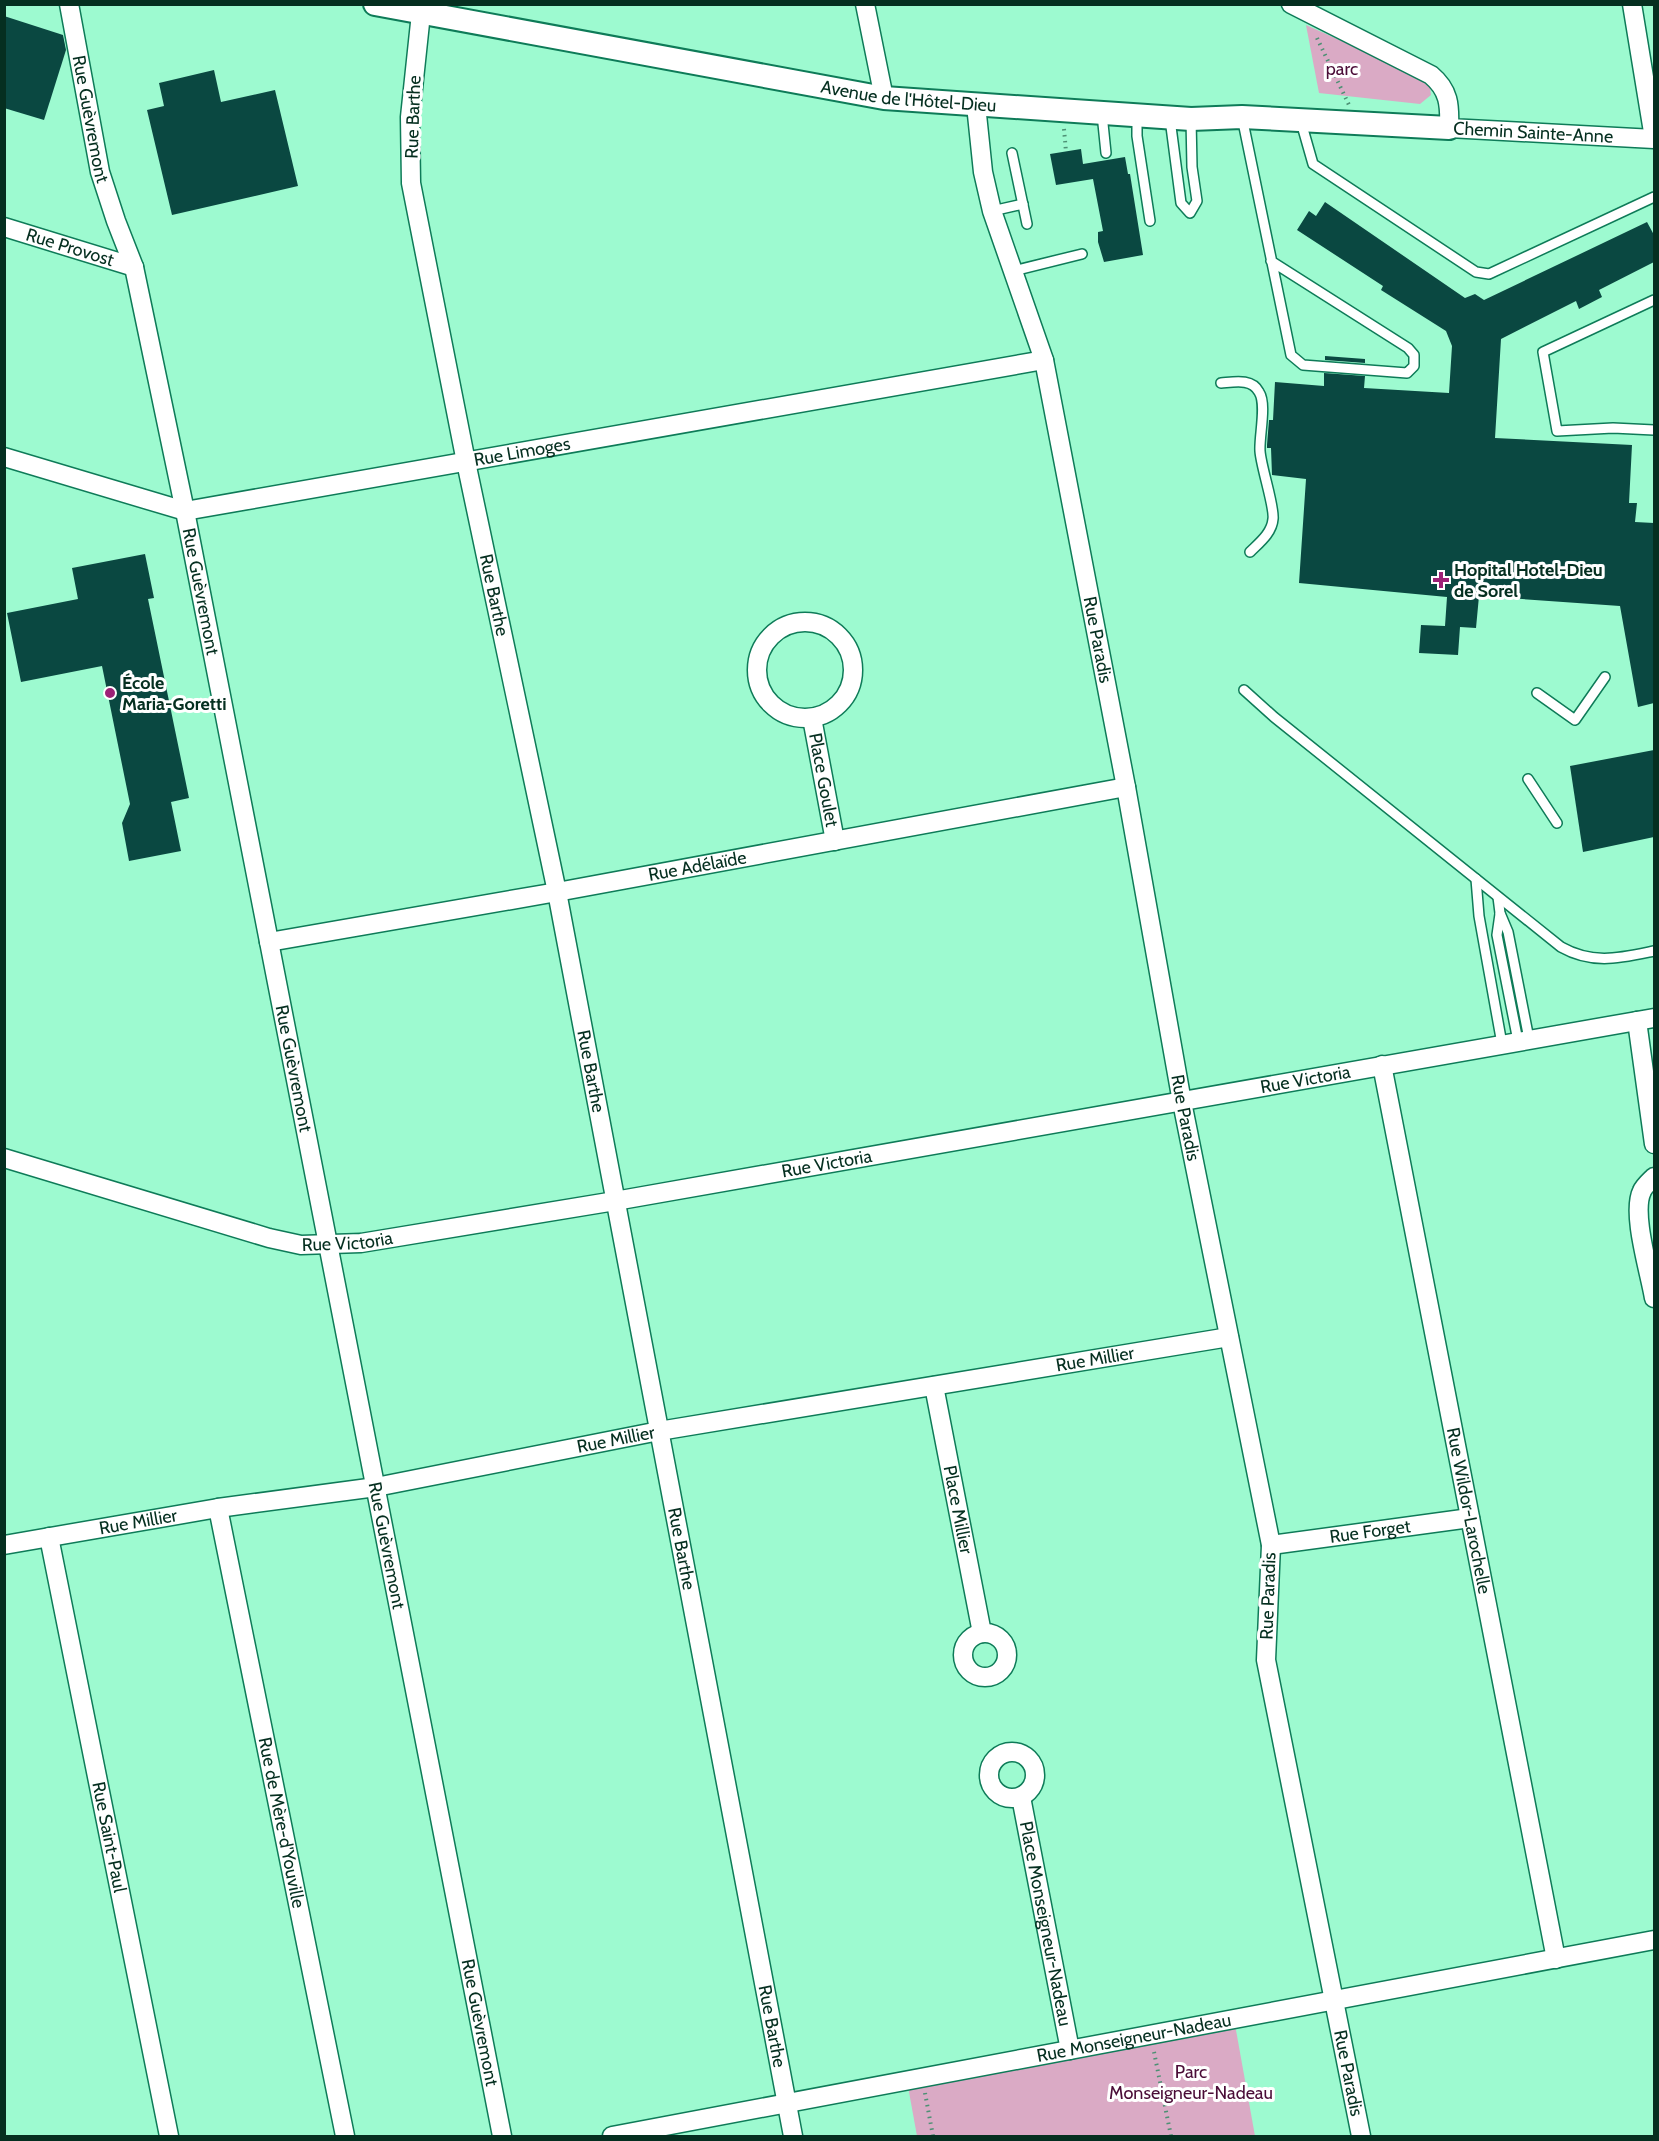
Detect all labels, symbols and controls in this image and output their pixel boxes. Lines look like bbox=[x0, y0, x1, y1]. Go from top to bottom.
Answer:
street label: Rue Guèvremont bbox=[68, 54, 114, 186]
park label: parc bbox=[1326, 58, 1358, 80]
street label: Rue Barthe bbox=[401, 75, 425, 159]
street label: Avenue de l'Hôtel-Dieu bbox=[819, 76, 997, 117]
street label: Chemin Sainte-Anne bbox=[1453, 117, 1614, 148]
street label: Rue Provost bbox=[23, 223, 117, 271]
street label: Rue Limoges bbox=[472, 432, 572, 471]
street label: Rue Guèvremont bbox=[178, 526, 224, 657]
street label: Rue Barthe bbox=[475, 552, 514, 638]
place label: Hopital Hotel-Dieu de Sorel bbox=[1454, 559, 1603, 602]
marker: Hopital Hotel-Dieu de Sorel bbox=[1432, 571, 1450, 589]
street label: Rue Paradis bbox=[1079, 595, 1117, 685]
place label: École Maria-Goretti bbox=[122, 672, 226, 715]
marker: École Maria-Goretti bbox=[103, 686, 117, 700]
street label: Place Goulet bbox=[804, 731, 843, 829]
street label: Rue Adélaïde bbox=[646, 846, 748, 886]
street label: Rue Guèvremont bbox=[271, 1003, 317, 1134]
street label: Rue Barthe bbox=[572, 1028, 610, 1114]
street label: Rue Victoria bbox=[1258, 1061, 1353, 1098]
street label: Rue Paradis bbox=[1166, 1073, 1205, 1163]
street label: Rue Victoria bbox=[780, 1145, 874, 1182]
street label: Rue Victoria bbox=[301, 1227, 395, 1256]
street label: Rue Millier bbox=[1054, 1342, 1136, 1376]
street label: Rue Millier bbox=[575, 1421, 657, 1458]
street label: Rue Wildor-Larochelle bbox=[1442, 1426, 1496, 1596]
street label: Place Millier bbox=[939, 1463, 977, 1556]
street label: Rue Guèvremont bbox=[364, 1480, 410, 1611]
street label: Rue Millier bbox=[97, 1504, 179, 1539]
street label: Rue Barthe bbox=[663, 1506, 700, 1592]
street label: Rue Forget bbox=[1328, 1515, 1412, 1548]
street label: Rue Paradis bbox=[1255, 1552, 1281, 1640]
street label: Rue de Mère-d'Youville bbox=[254, 1735, 310, 1910]
street label: Rue Saint-Paul bbox=[87, 1780, 131, 1895]
street label: Place Monseigneur-Nadeau bbox=[1015, 1819, 1076, 2028]
street label: Rue Guèvremont bbox=[457, 1957, 503, 2088]
street label: Rue Barthe bbox=[754, 1983, 791, 2069]
street label: Rue Monseigneur-Nadeau bbox=[1035, 2009, 1233, 2067]
street label: Rue Paradis bbox=[1329, 2028, 1368, 2118]
park label: Parc Monseigneur-Nadeau bbox=[1109, 2061, 1273, 2104]

